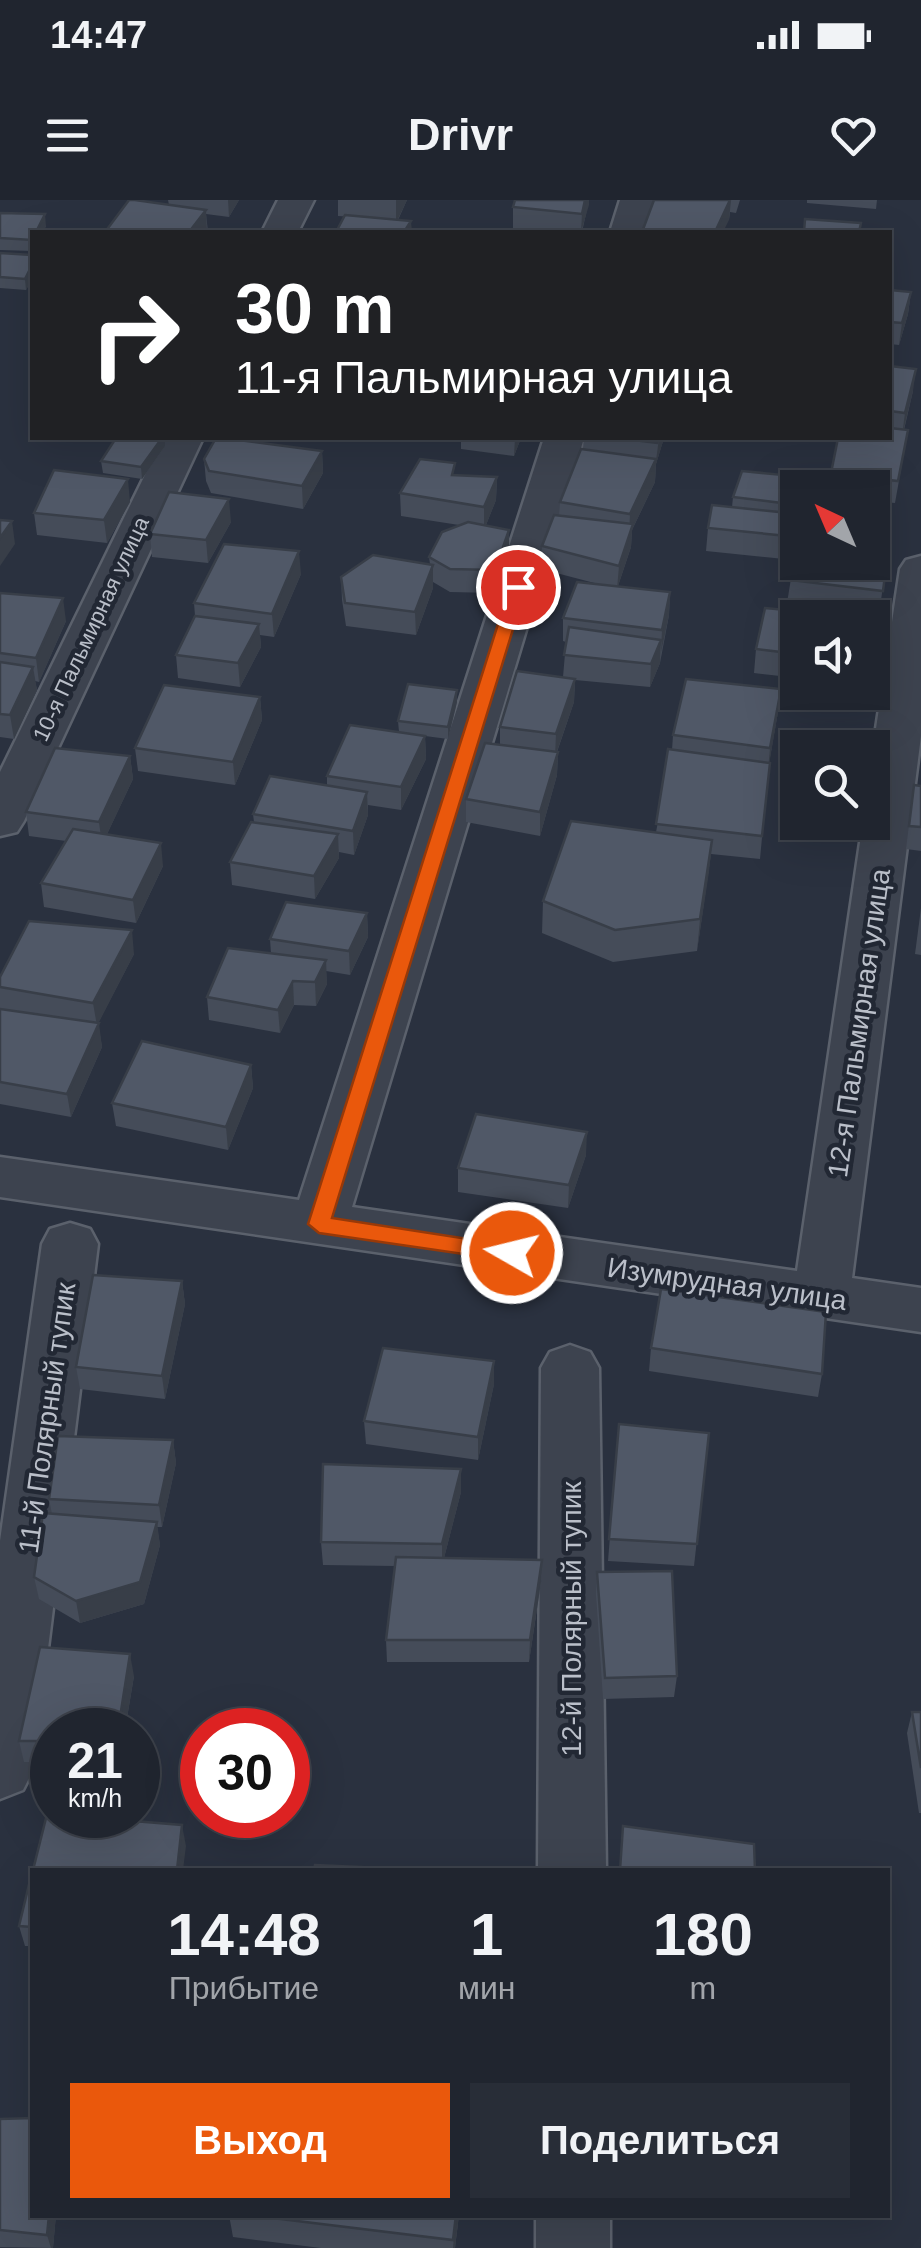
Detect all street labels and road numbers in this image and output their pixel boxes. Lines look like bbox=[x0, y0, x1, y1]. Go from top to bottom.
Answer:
street label: 10-я Пальмирная улица bbox=[28, 512, 154, 745]
street label: 12-я Пальмирная улица bbox=[822, 866, 896, 1179]
street label: Изумрудная улица bbox=[605, 1252, 849, 1316]
street label: 11-й Полярный тупик bbox=[13, 1280, 81, 1555]
street label: 12-й Полярный тупик bbox=[556, 1481, 587, 1757]

